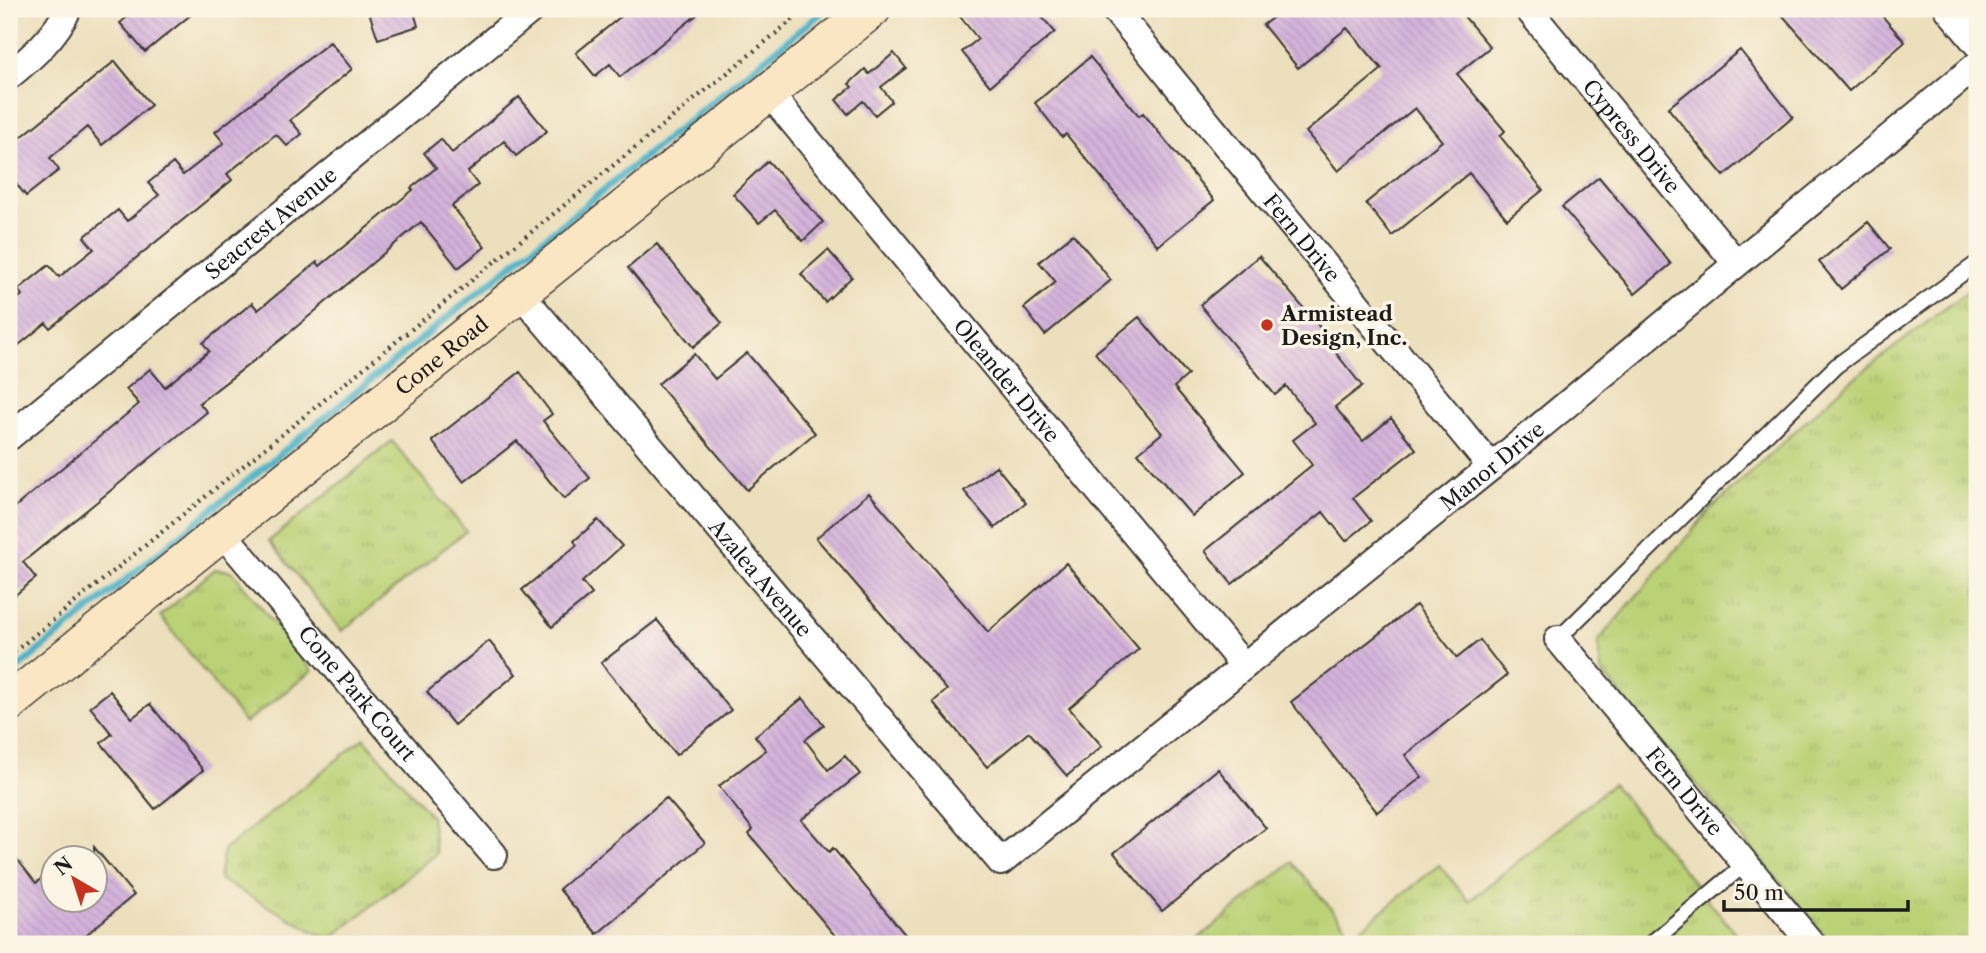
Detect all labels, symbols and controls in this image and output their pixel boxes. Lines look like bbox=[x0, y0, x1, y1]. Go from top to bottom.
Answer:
street label: Cypress Drive bbox=[1578, 74, 1686, 198]
street label: Seacrest Avenue bbox=[200, 162, 341, 284]
street label: Fern Drive bbox=[1259, 188, 1346, 287]
place label: Armistead Design, Inc. bbox=[1280, 301, 1407, 350]
street label: Cone Road bbox=[390, 310, 493, 400]
street label: Oleander Drive bbox=[949, 313, 1065, 447]
marker: Armistead Design, Inc. bbox=[1259, 317, 1275, 333]
street label: Manor Drive bbox=[1435, 416, 1549, 516]
street label: Azalea Avenue bbox=[704, 513, 817, 642]
street label: Cone Park Court bbox=[294, 621, 422, 766]
street label: Fern Drive bbox=[1641, 742, 1728, 840]
north arrow bbox=[38, 844, 108, 914]
text: N bbox=[50, 852, 77, 880]
scale bar bbox=[1724, 869, 1907, 913]
text: 50 m bbox=[1734, 880, 1784, 905]

